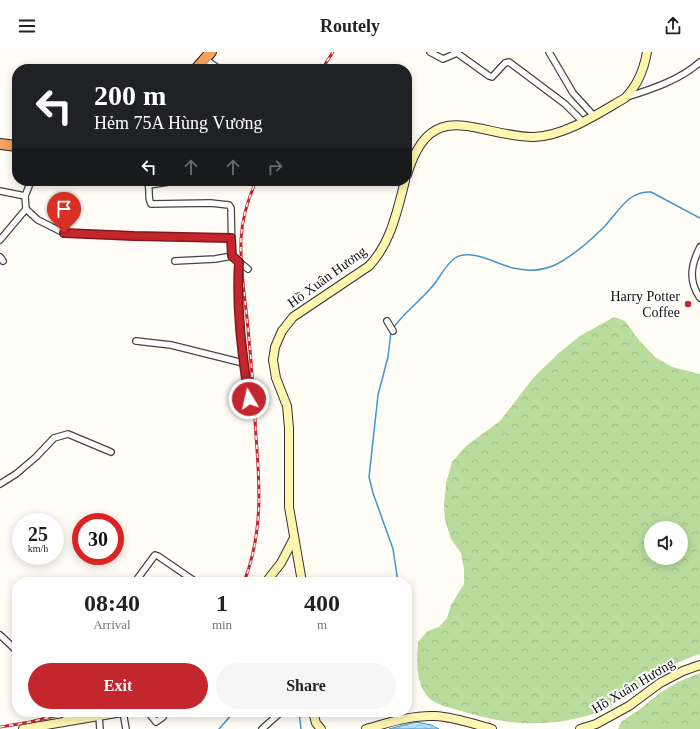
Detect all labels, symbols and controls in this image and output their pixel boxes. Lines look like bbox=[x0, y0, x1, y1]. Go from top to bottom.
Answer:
icon: menu bbox=[16, 15, 38, 37]
icon: share bbox=[662, 15, 684, 37]
text: Routely bbox=[320, 16, 380, 36]
icon: left bbox=[28, 80, 80, 132]
text: 200 m bbox=[94, 80, 166, 111]
text: Hẻm 75A Hùng Vương bbox=[94, 113, 262, 133]
icon: left bbox=[138, 156, 160, 178]
icon: ahead bbox=[180, 156, 202, 178]
icon: ahead bbox=[222, 156, 244, 178]
icon: right bbox=[264, 156, 286, 178]
pin bbox=[47, 192, 81, 233]
icon: arrive bbox=[53, 198, 75, 220]
street label: Hồ Xuân Hương bbox=[285, 243, 369, 311]
place label: Harry Potter Coffee bbox=[610, 289, 680, 320]
marker: Harry Potter Coffee bbox=[683, 299, 693, 309]
position arrow bbox=[228, 378, 270, 420]
speed limit sign: 30 bbox=[72, 513, 124, 565]
map controls bbox=[644, 521, 688, 565]
button: sound bbox=[644, 521, 688, 565]
text: 25 bbox=[28, 523, 48, 545]
text: km/h bbox=[28, 543, 48, 554]
text: 08:40 bbox=[84, 590, 140, 616]
text: 1 bbox=[216, 590, 228, 616]
text: 400 bbox=[304, 590, 340, 616]
text: Arrival bbox=[93, 617, 131, 632]
text: min bbox=[212, 617, 232, 632]
text: m bbox=[317, 617, 327, 632]
street label: Hồ Xuân Hương bbox=[589, 655, 677, 717]
button: Exit bbox=[28, 663, 208, 709]
button: Share bbox=[216, 663, 396, 709]

